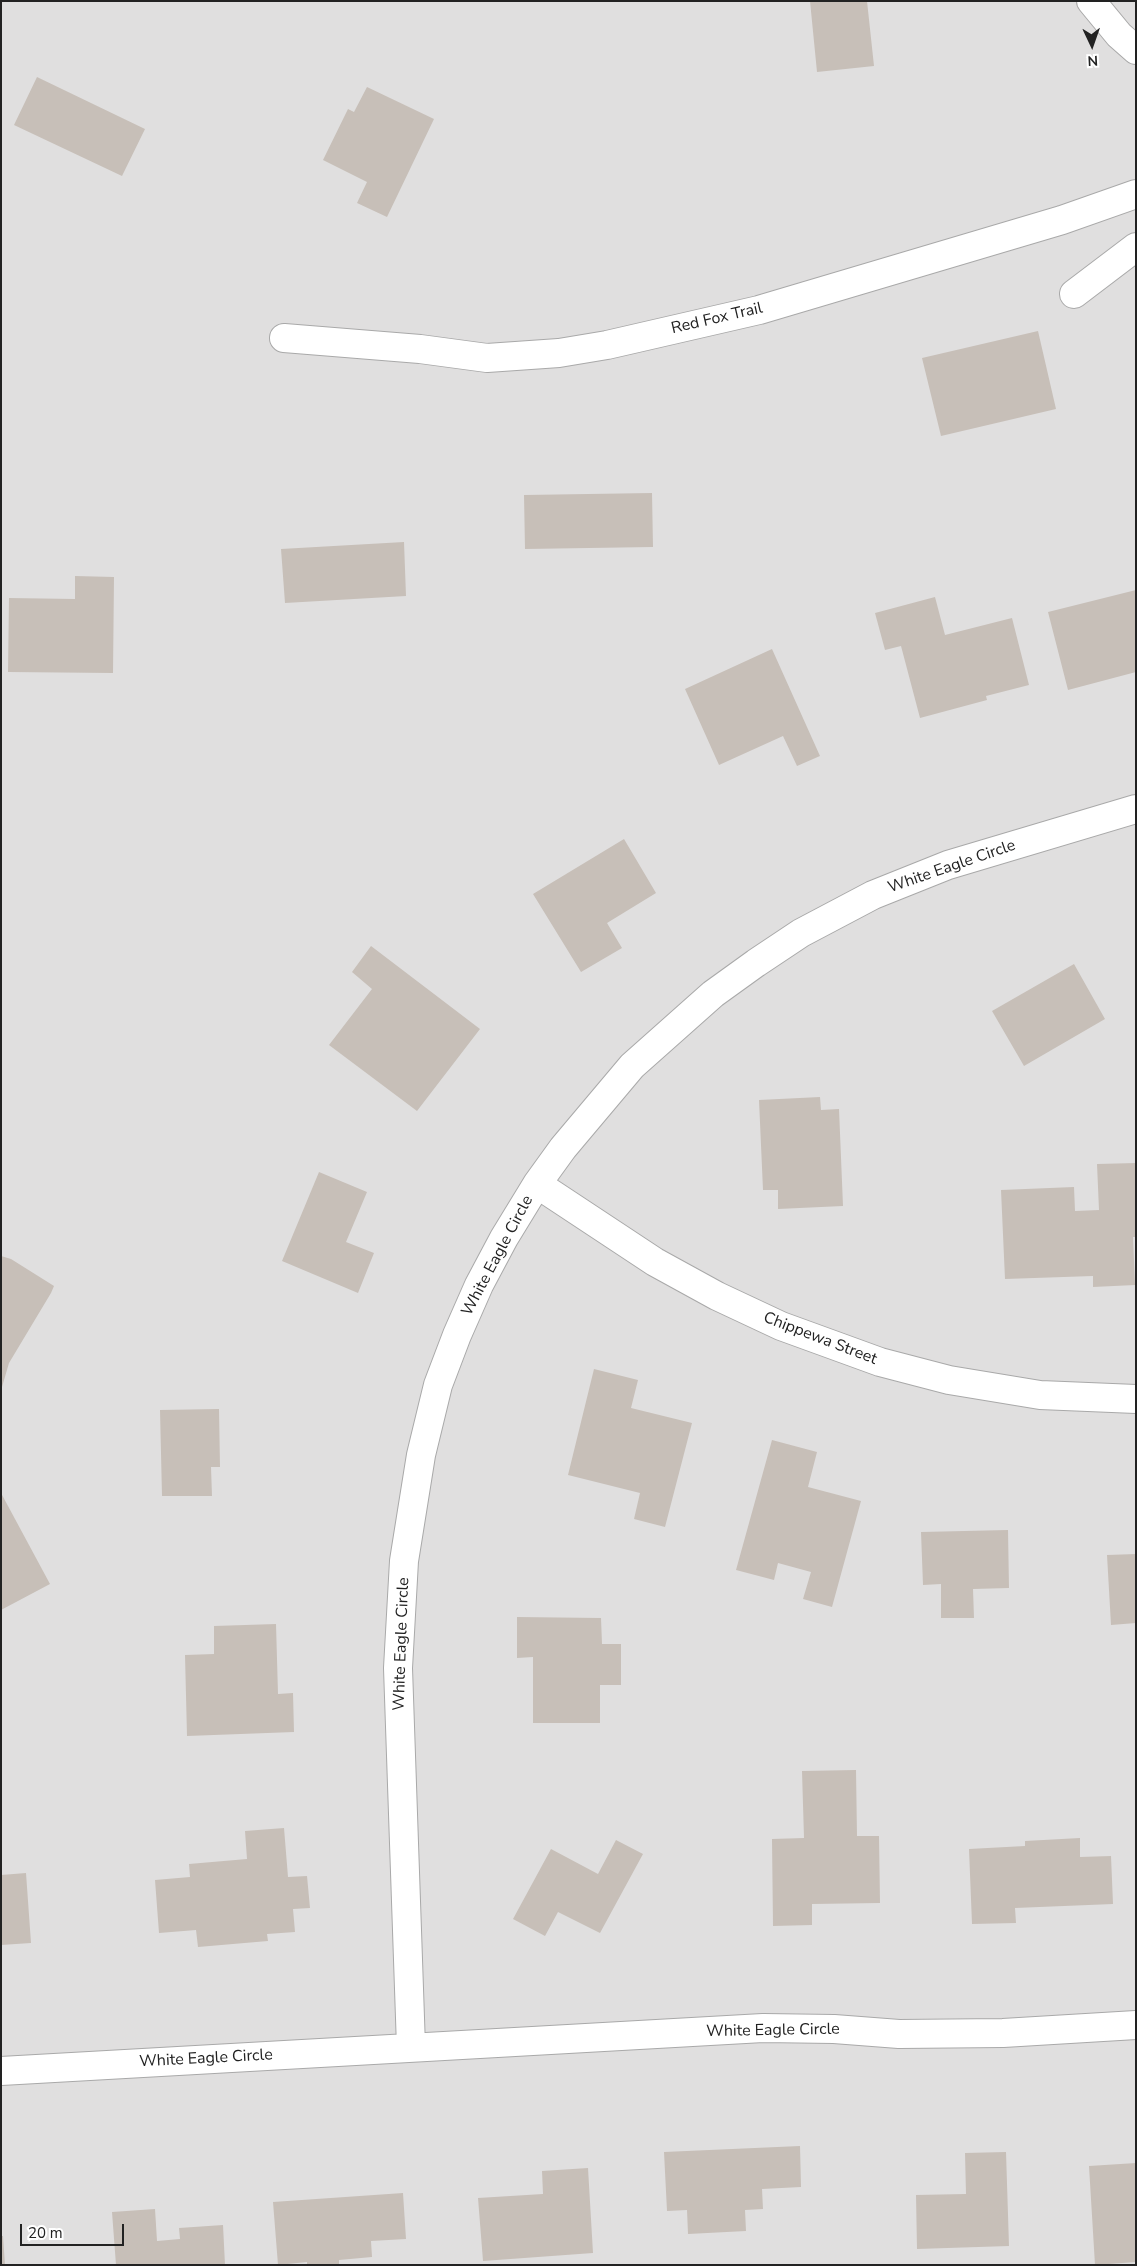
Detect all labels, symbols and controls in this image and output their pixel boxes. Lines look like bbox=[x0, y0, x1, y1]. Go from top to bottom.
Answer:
north arrow bbox=[1067, 20, 1117, 70]
text: N bbox=[1087, 51, 1099, 70]
street label: Red Fox Trail bbox=[669, 299, 765, 339]
street label: White Eagle Circle bbox=[886, 836, 1018, 898]
street label: White Eagle Circle bbox=[458, 1193, 538, 1319]
street label: Chippewa Street bbox=[760, 1309, 880, 1369]
street label: White Eagle Circle bbox=[390, 1577, 414, 1711]
street label: White Eagle Circle bbox=[706, 2020, 840, 2042]
street label: White Eagle Circle bbox=[139, 2046, 273, 2072]
scale bar bbox=[22, 2214, 126, 2246]
text: 20 m bbox=[28, 2223, 63, 2243]

